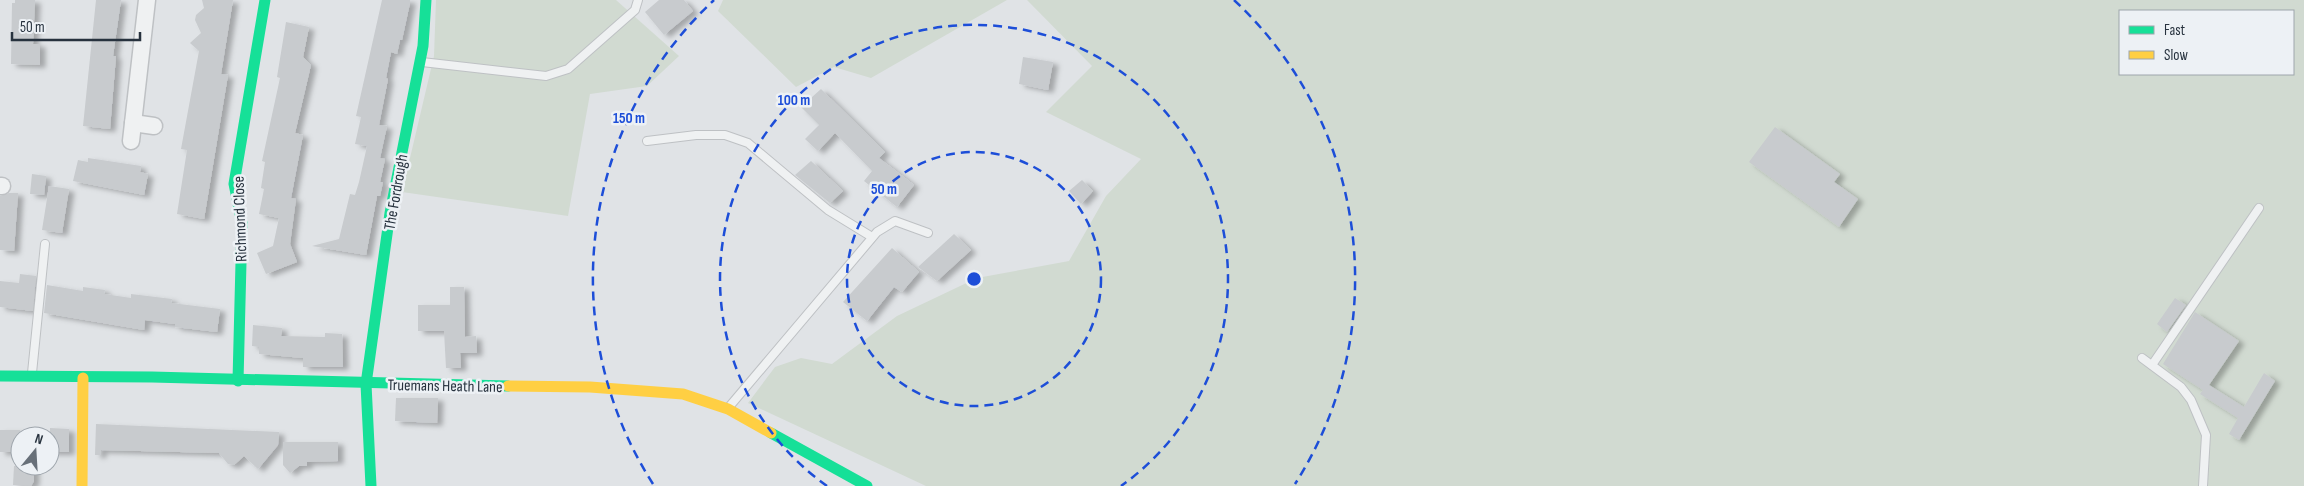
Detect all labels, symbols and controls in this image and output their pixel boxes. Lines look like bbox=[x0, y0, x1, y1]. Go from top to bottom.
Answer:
scale bar bbox=[12, 10, 140, 42]
legend bbox=[2119, 10, 2294, 75]
text: 50 m bbox=[20, 18, 45, 37]
text: Fast bbox=[2164, 21, 2186, 40]
text: Slow bbox=[2164, 46, 2188, 65]
text: 100 m bbox=[778, 91, 810, 110]
text: 150 m bbox=[613, 109, 645, 128]
street label: The Fordrough bbox=[380, 153, 412, 232]
street label: Richmond Close bbox=[230, 176, 251, 262]
text: 50 m bbox=[871, 180, 897, 199]
centre of rings bbox=[965, 270, 983, 288]
street label: Truemans Heath Lane bbox=[387, 376, 503, 397]
north arrow bbox=[10, 426, 60, 476]
text: N bbox=[33, 430, 45, 448]

